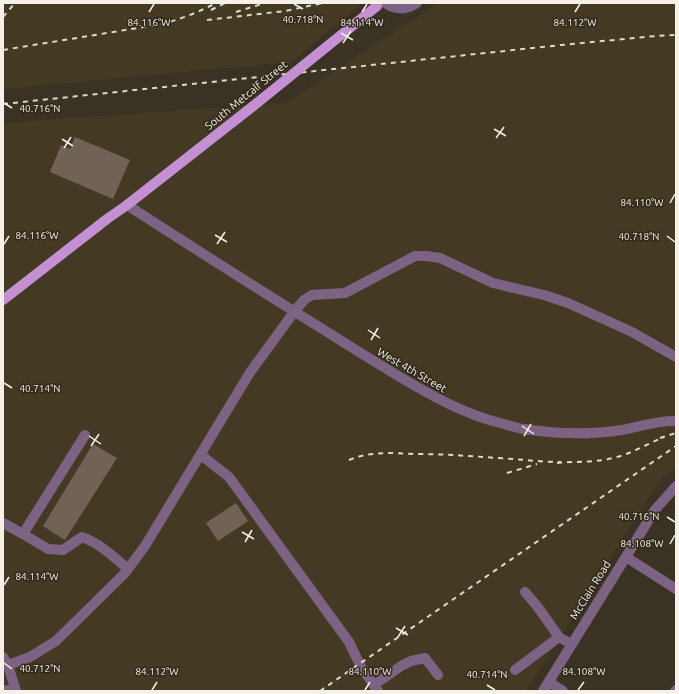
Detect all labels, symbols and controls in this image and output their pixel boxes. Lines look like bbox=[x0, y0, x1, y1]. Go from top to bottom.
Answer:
text: 40.718°N bbox=[282, 14, 324, 25]
text: 84.116°W bbox=[127, 17, 171, 28]
text: 84.114°W bbox=[340, 17, 384, 28]
text: 84.112°W bbox=[553, 17, 597, 28]
street label: South Metcalf Street bbox=[202, 58, 290, 132]
text: 40.716°N bbox=[19, 103, 61, 114]
text: 84.110°W bbox=[620, 197, 664, 208]
text: 84.116°W bbox=[15, 230, 59, 241]
text: 40.718°N bbox=[618, 231, 660, 242]
street label: West 4th Street bbox=[375, 345, 449, 395]
text: 40.714°N bbox=[19, 383, 61, 394]
text: 40.716°N bbox=[618, 511, 660, 522]
text: 84.108°W bbox=[620, 538, 664, 549]
street label: McClain Road bbox=[567, 558, 613, 622]
text: 84.114°W bbox=[15, 571, 59, 582]
text: 40.712°N bbox=[19, 663, 61, 674]
text: 84.112°W bbox=[135, 666, 179, 677]
text: 84.110°W bbox=[348, 666, 392, 677]
text: 84.108°W bbox=[562, 666, 606, 677]
text: 40.714°N bbox=[466, 669, 508, 680]

